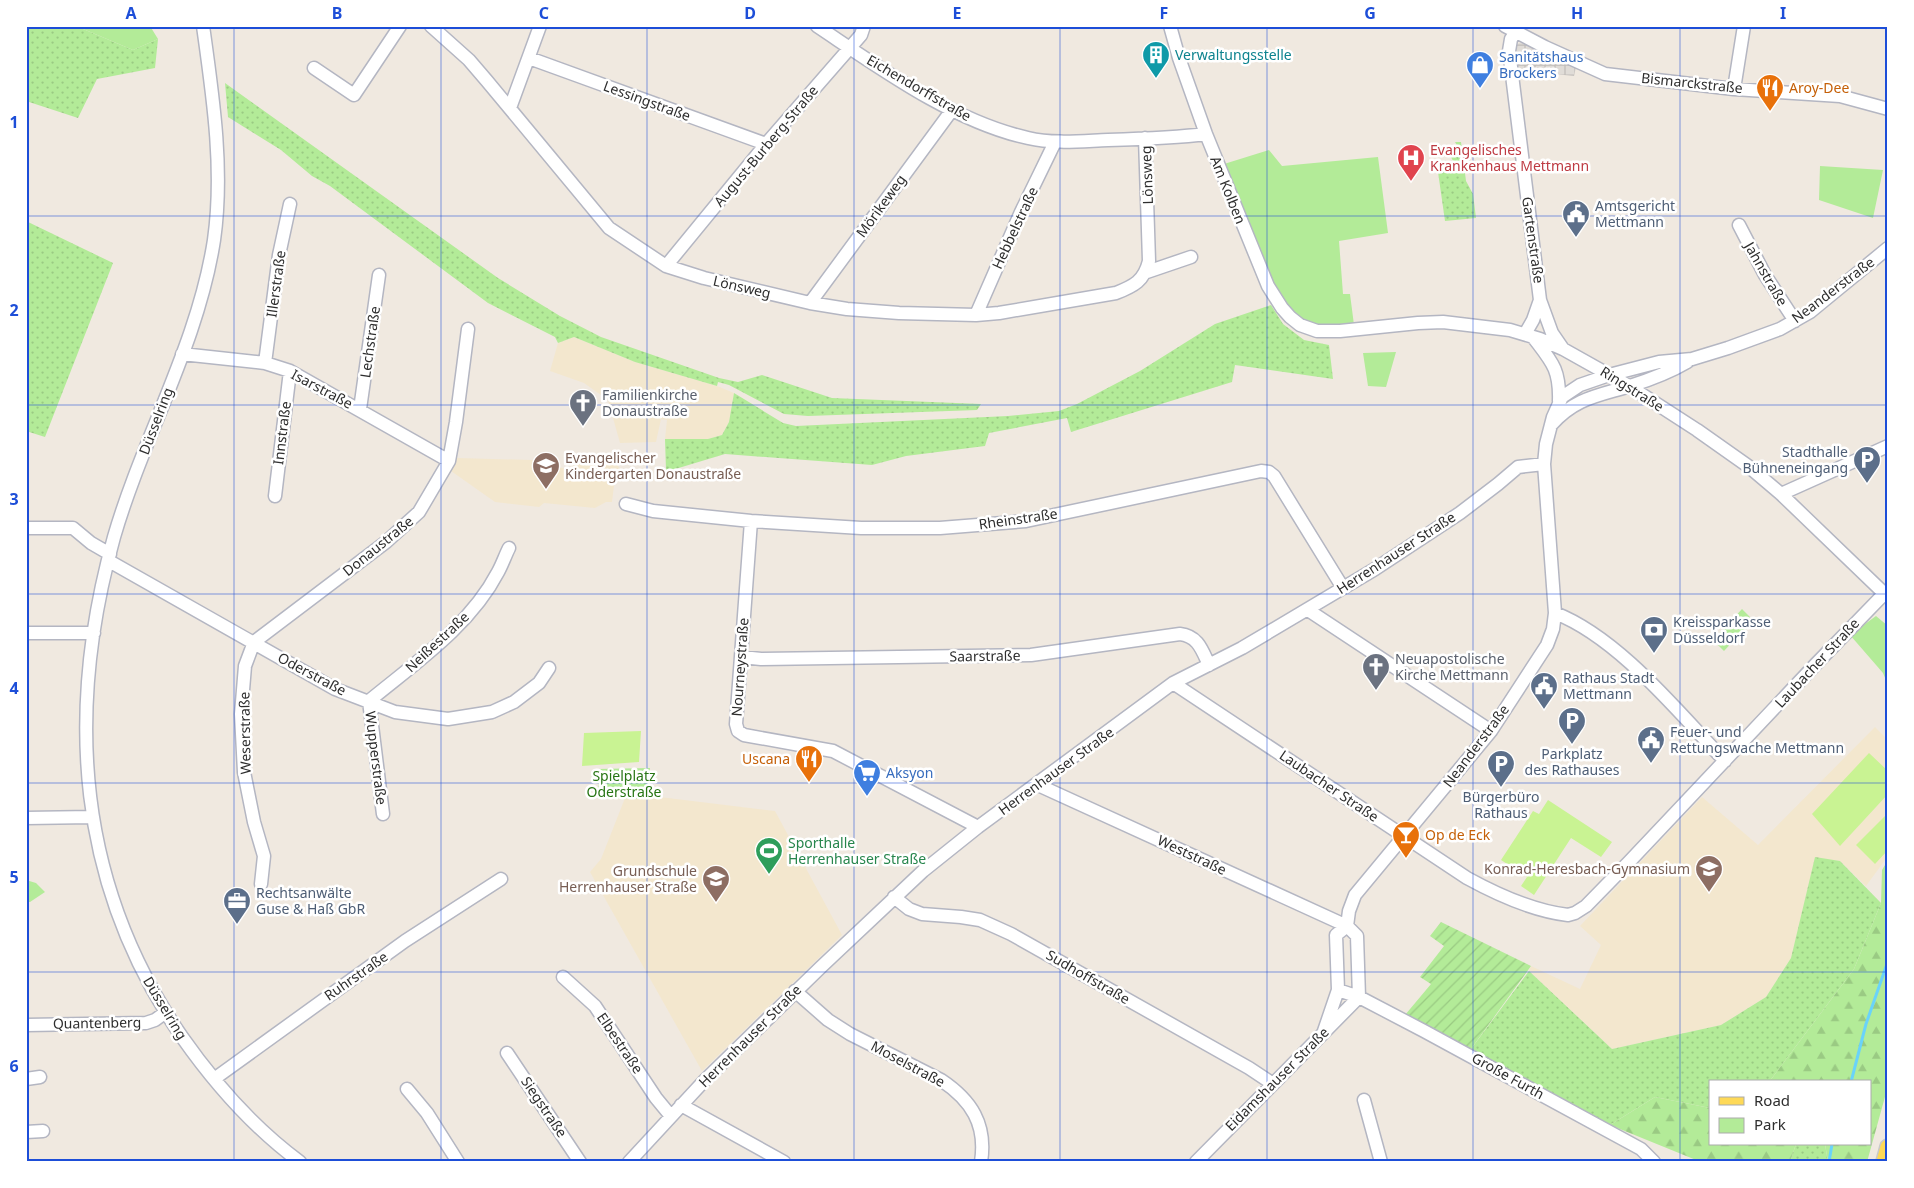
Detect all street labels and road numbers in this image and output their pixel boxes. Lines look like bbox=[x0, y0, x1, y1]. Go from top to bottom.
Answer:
street label: Eichendorffstraße bbox=[864, 50, 975, 125]
street label: Bismarckstraße bbox=[1640, 68, 1744, 97]
street label: Lessingstraße bbox=[601, 76, 693, 125]
street label: August-Burberg-Straße bbox=[709, 81, 822, 210]
street label: Lönsweg bbox=[1136, 145, 1157, 205]
street label: Am Kolben bbox=[1206, 153, 1251, 227]
street label: Mörikeweg bbox=[851, 171, 910, 241]
street label: Hebbelstraße bbox=[987, 183, 1042, 272]
street label: Gartenstraße bbox=[1518, 195, 1549, 285]
street label: Jahnstraße bbox=[1739, 237, 1792, 309]
street label: Illerstraße bbox=[261, 249, 290, 319]
street label: Neanderstraße bbox=[1787, 252, 1878, 327]
street label: Lönsweg bbox=[711, 271, 773, 302]
street label: Lechstraße bbox=[355, 305, 384, 379]
street label: Ringstraße bbox=[1597, 362, 1668, 416]
street label: Isarstraße bbox=[288, 364, 356, 413]
street label: Düsselring bbox=[134, 385, 177, 457]
street label: Innstraße bbox=[268, 400, 295, 466]
street label: Rheinstraße bbox=[977, 504, 1059, 533]
street label: Herrenhauser Straße bbox=[1333, 507, 1459, 598]
street label: Donaustraße bbox=[338, 511, 417, 580]
street label: Neißestraße bbox=[401, 607, 473, 676]
street label: Laubacher Straße bbox=[1770, 614, 1863, 711]
street label: Nourneystraße bbox=[727, 617, 752, 717]
street label: Saarstraße bbox=[949, 645, 1021, 666]
street label: Oderstraße bbox=[275, 648, 350, 700]
street label: Weserstraße bbox=[234, 691, 255, 775]
street label: Neanderstraße bbox=[1438, 700, 1513, 791]
street label: Wupperstraße bbox=[361, 710, 392, 806]
street label: Herrenhauser Straße bbox=[994, 722, 1117, 819]
street label: Laubacher Straße bbox=[1276, 745, 1383, 826]
street label: Weststraße bbox=[1155, 830, 1230, 879]
street label: Sudhoffstraße bbox=[1043, 945, 1134, 1008]
street label: Ruhrstraße bbox=[320, 947, 391, 1004]
street label: Düsselring bbox=[139, 973, 192, 1043]
street label: Herrenhauser Straße bbox=[694, 980, 805, 1091]
street label: Elbestraße bbox=[593, 1008, 648, 1077]
street label: Quantenberg bbox=[53, 1012, 141, 1033]
street label: Eidamshauser Straße bbox=[1221, 1022, 1333, 1135]
street label: Moselstraße bbox=[868, 1036, 949, 1091]
street label: Große Furth bbox=[1469, 1048, 1548, 1103]
street label: Siegstraße bbox=[517, 1073, 572, 1141]

